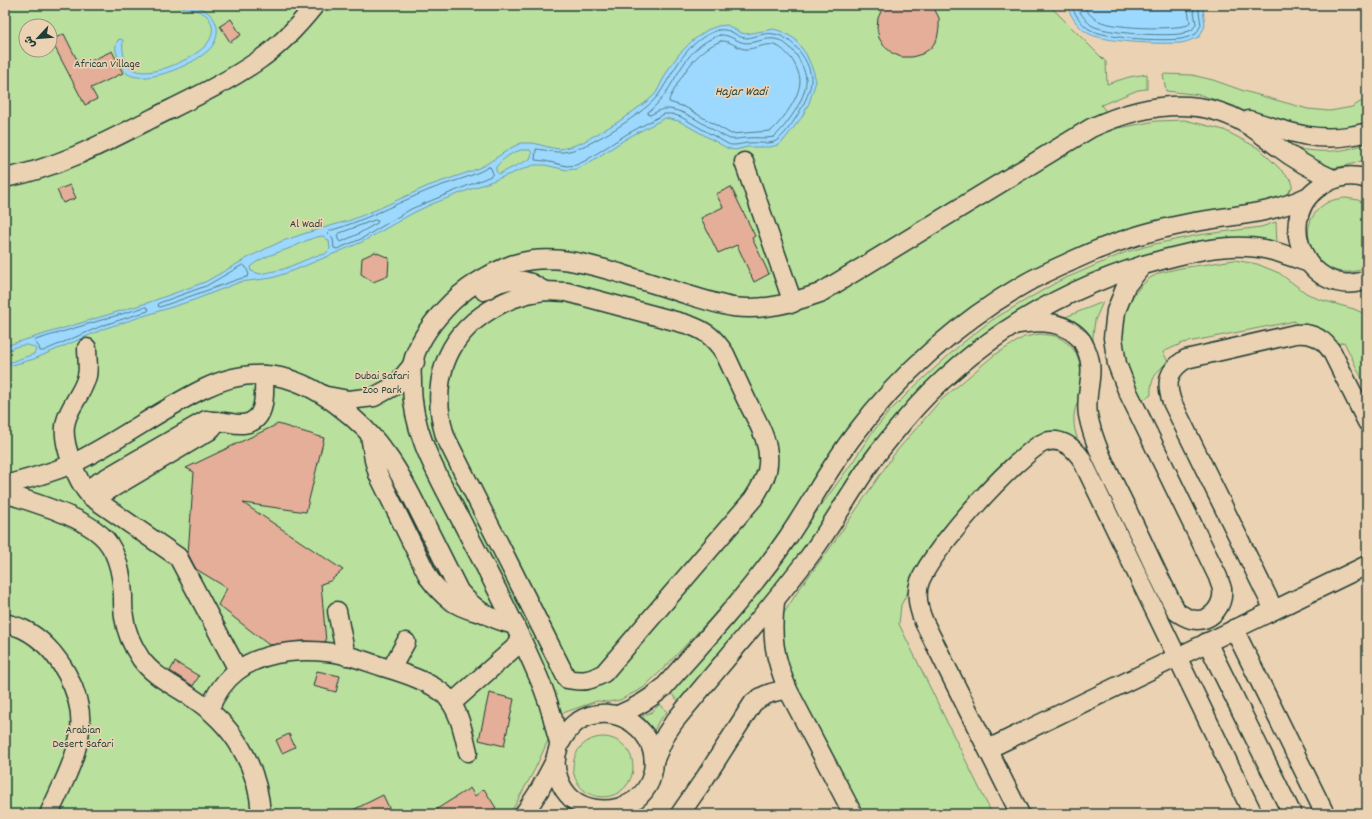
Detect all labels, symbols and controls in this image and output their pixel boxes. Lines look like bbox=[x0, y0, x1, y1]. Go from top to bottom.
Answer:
north arrow bbox=[18, 18, 58, 58]
text: ش bbox=[21, 33, 41, 50]
park label: African Village bbox=[74, 56, 140, 73]
water label: Hajar Wadi bbox=[715, 83, 770, 102]
park label: Al Wadi bbox=[290, 216, 322, 233]
park label: Dubai Safari Zoo Park bbox=[355, 368, 409, 399]
park label: Arabian Desert Safari bbox=[53, 722, 113, 753]

